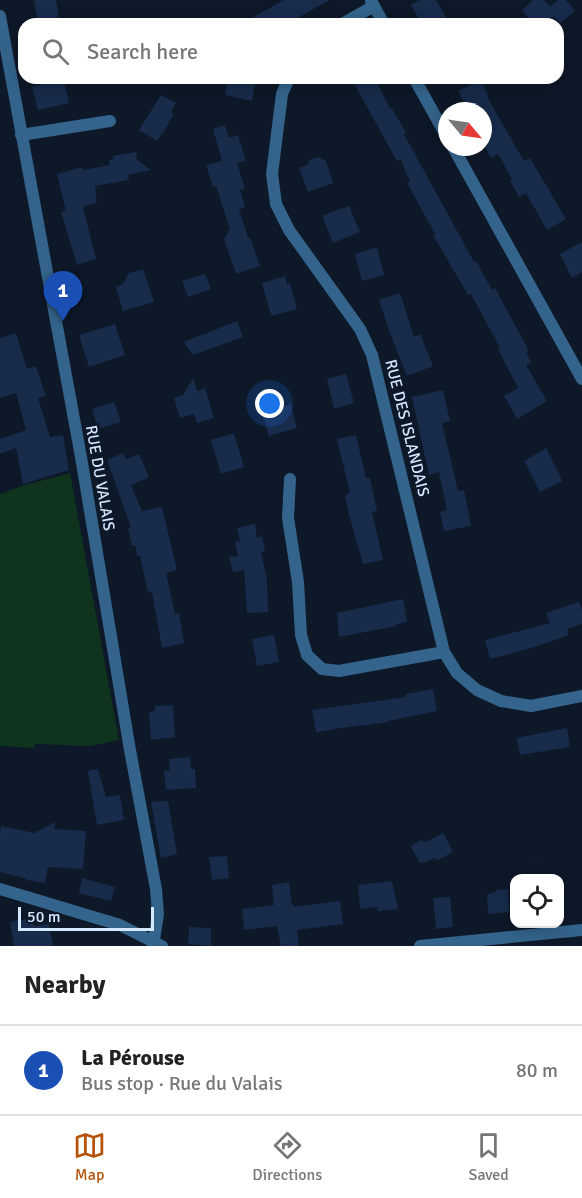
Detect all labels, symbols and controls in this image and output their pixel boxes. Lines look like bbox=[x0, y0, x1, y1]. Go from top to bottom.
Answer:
search box bbox=[18, 18, 564, 84]
icon: search bbox=[39, 35, 72, 68]
text: Search here bbox=[87, 38, 198, 65]
north arrow bbox=[438, 102, 492, 156]
pin: 1 bbox=[44, 272, 82, 321]
street label: RUE DES ISLANDAIS bbox=[380, 357, 434, 499]
your location bbox=[255, 389, 284, 418]
street label: RUE DU VALAIS bbox=[81, 424, 119, 533]
map controls bbox=[510, 874, 564, 928]
button: locate bbox=[510, 874, 564, 928]
scale bar bbox=[18, 904, 154, 932]
text: 50 m bbox=[27, 907, 61, 927]
text: Nearby bbox=[24, 969, 105, 1001]
text: La Pérouse bbox=[81, 1044, 185, 1071]
text: 1 bbox=[38, 1058, 49, 1083]
text: 80 m bbox=[516, 1058, 558, 1083]
text: Bus stop · Rue du Valais bbox=[81, 1071, 283, 1096]
tab: Map bbox=[73, 1129, 106, 1185]
tab: Directions bbox=[252, 1129, 322, 1185]
tab: Saved bbox=[469, 1129, 509, 1185]

